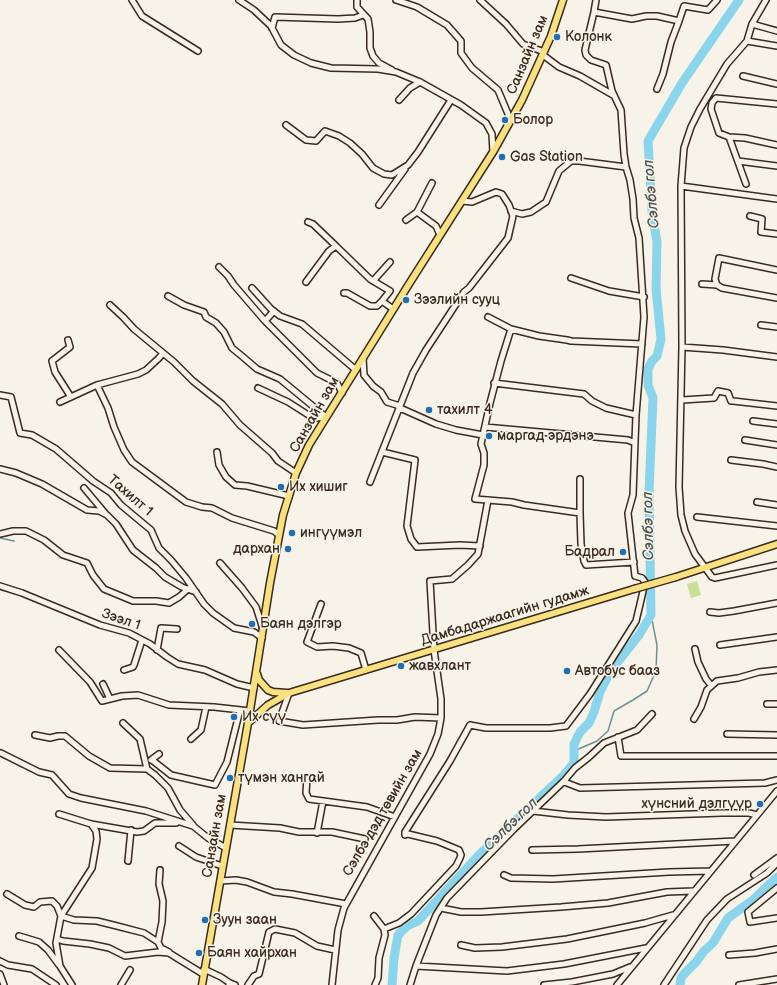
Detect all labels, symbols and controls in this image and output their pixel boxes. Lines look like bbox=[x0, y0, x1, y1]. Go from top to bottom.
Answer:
street label: Санзайн зам bbox=[504, 13, 552, 97]
place label: Колонк bbox=[565, 29, 612, 45]
marker: Колонк bbox=[552, 32, 562, 42]
place label: Болор bbox=[513, 112, 553, 128]
marker: Болор bbox=[500, 115, 510, 125]
place label: Gas Station bbox=[510, 149, 583, 165]
marker: Gas Station bbox=[497, 152, 507, 162]
water label: Сэлбэ гол bbox=[640, 159, 664, 229]
place label: Зээлийн сууц bbox=[414, 292, 500, 308]
marker: Зээлийн сууц bbox=[401, 295, 411, 305]
street label: Санзайн зам bbox=[287, 374, 343, 456]
place label: тахилт 4 bbox=[437, 402, 492, 418]
marker: тахилт 4 bbox=[424, 405, 434, 415]
place label: маргад эрдэнэ bbox=[497, 428, 594, 444]
marker: маргад эрдэнэ bbox=[484, 431, 494, 441]
street label: Тахилт 1 bbox=[104, 472, 156, 520]
place label: Их хишиг bbox=[289, 479, 348, 495]
marker: Их хишиг bbox=[276, 482, 286, 492]
water label: Сэлбэ гол bbox=[639, 492, 659, 560]
place label: ингүүмэл bbox=[300, 525, 362, 541]
marker: ингүүмэл bbox=[287, 528, 297, 538]
place label: дархан bbox=[233, 541, 280, 557]
marker: дархан bbox=[283, 544, 293, 554]
place label: Бадрал bbox=[564, 544, 615, 560]
marker: Бадрал bbox=[618, 547, 628, 557]
street label: Дамбадаржаагийн гудамж bbox=[419, 582, 591, 650]
street label: Зээл 1 bbox=[100, 606, 142, 634]
place label: Баян дэлгэр bbox=[260, 616, 342, 632]
marker: Баян дэлгэр bbox=[247, 619, 257, 629]
place label: жавхлант bbox=[409, 658, 471, 674]
marker: жавхлант bbox=[396, 661, 406, 671]
place label: Автобус бааз bbox=[575, 663, 660, 679]
marker: Автобус бааз bbox=[562, 666, 572, 676]
place label: Их сүү bbox=[242, 709, 286, 725]
marker: Их сүү bbox=[229, 712, 239, 722]
street label: Сэлбэ дэд төвийн зам bbox=[340, 746, 426, 880]
place label: түмэн хангай bbox=[238, 770, 325, 786]
marker: түмэн хангай bbox=[225, 773, 235, 783]
street label: Санзайн зам bbox=[199, 793, 231, 879]
water label: Сэлбэ гол bbox=[480, 795, 542, 855]
place label: хүнсний дэлгүүр bbox=[641, 796, 752, 812]
marker: хүнсний дэлгүүр bbox=[755, 799, 765, 809]
place label: Зуун заан bbox=[213, 912, 277, 928]
marker: Зуун заан bbox=[200, 915, 210, 925]
place label: Баян хайрхан bbox=[207, 945, 297, 961]
marker: Баян хайрхан bbox=[194, 948, 204, 958]

